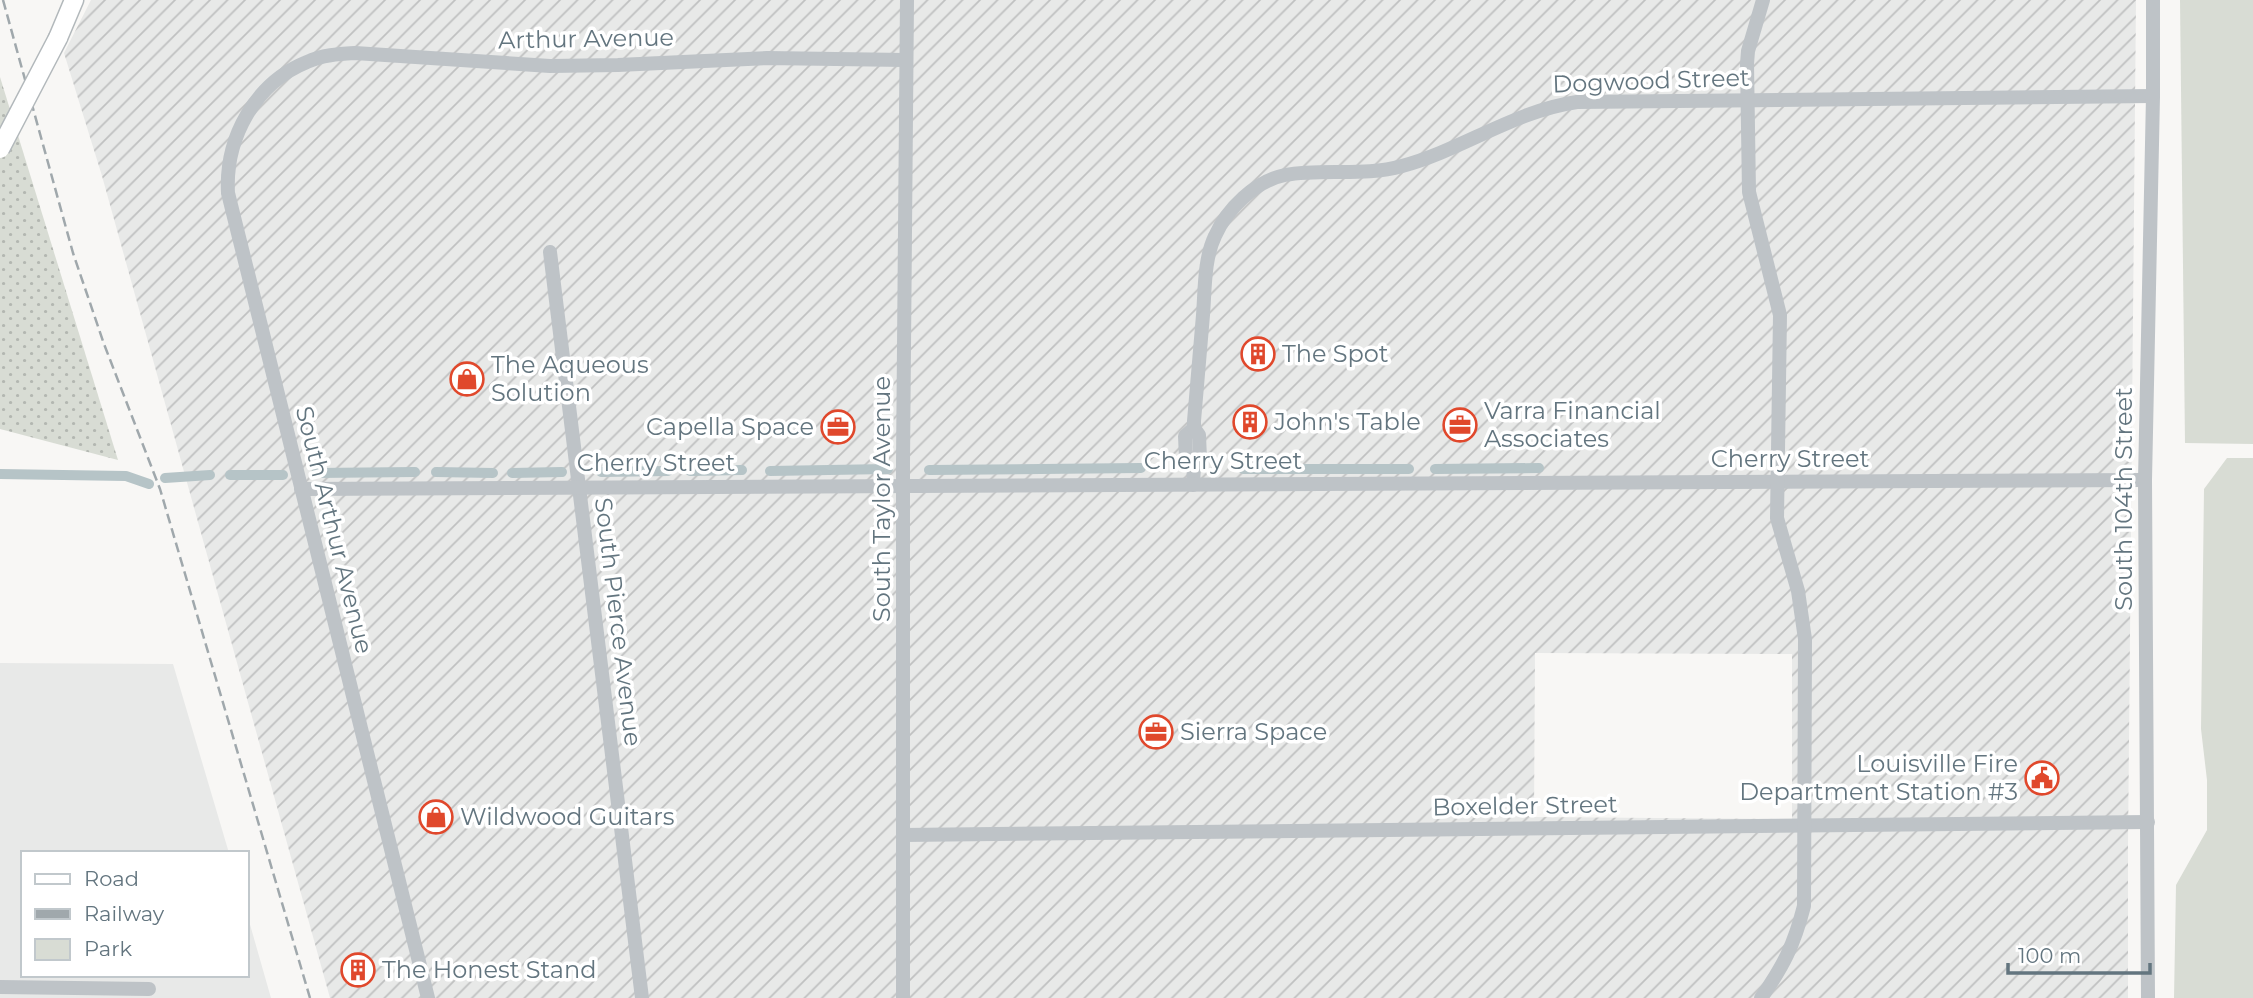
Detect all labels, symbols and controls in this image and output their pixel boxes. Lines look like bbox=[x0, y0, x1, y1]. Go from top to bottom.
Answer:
street label: Arthur Avenue bbox=[498, 22, 674, 55]
street label: Dogwood Street bbox=[1552, 63, 1750, 98]
building icon: The Spot bbox=[1239, 335, 1277, 373]
place label: The Spot bbox=[1282, 339, 1389, 368]
place label: The Aqueous Solution bbox=[491, 350, 649, 407]
shop icon: The Aqueous Solution bbox=[448, 360, 486, 398]
street label: South Taylor Avenue bbox=[867, 376, 896, 622]
street label: South 104th Street bbox=[2109, 387, 2138, 611]
place label: Varra Financial Associates bbox=[1484, 396, 1661, 453]
street label: South Arthur Avenue bbox=[290, 403, 379, 657]
building icon: John's Table bbox=[1231, 403, 1269, 441]
office icon: Varra Financial Associates bbox=[1441, 406, 1479, 444]
place label: John's Table bbox=[1273, 407, 1421, 436]
office icon: Capella Space bbox=[819, 408, 857, 446]
place label: Capella Space bbox=[646, 412, 814, 441]
street label: Cherry Street bbox=[1711, 444, 1870, 473]
street label: Cherry Street bbox=[1144, 446, 1303, 475]
street label: Cherry Street bbox=[577, 448, 736, 477]
street label: South Pierce Avenue bbox=[589, 496, 648, 748]
office icon: Sierra Space bbox=[1137, 713, 1175, 751]
place label: Sierra Space bbox=[1180, 717, 1327, 746]
place label: Louisville Fire Department Station #3 bbox=[1739, 749, 2018, 806]
public building icon: Louisville Fire Department Station #3 bbox=[2023, 759, 2061, 797]
street label: Boxelder Street bbox=[1432, 789, 1618, 822]
shop icon: Wildwood Guitars bbox=[417, 798, 455, 836]
place label: Wildwood Guitars bbox=[460, 802, 674, 831]
legend bbox=[21, 851, 248, 977]
text: Road bbox=[84, 866, 139, 891]
text: Railway bbox=[84, 901, 165, 926]
scale bar bbox=[2008, 932, 2150, 976]
text: Park bbox=[84, 936, 132, 961]
text: 100 m bbox=[2018, 943, 2081, 968]
building icon: The Honest Stand bbox=[339, 951, 377, 989]
place label: The Honest Stand bbox=[382, 955, 597, 984]

